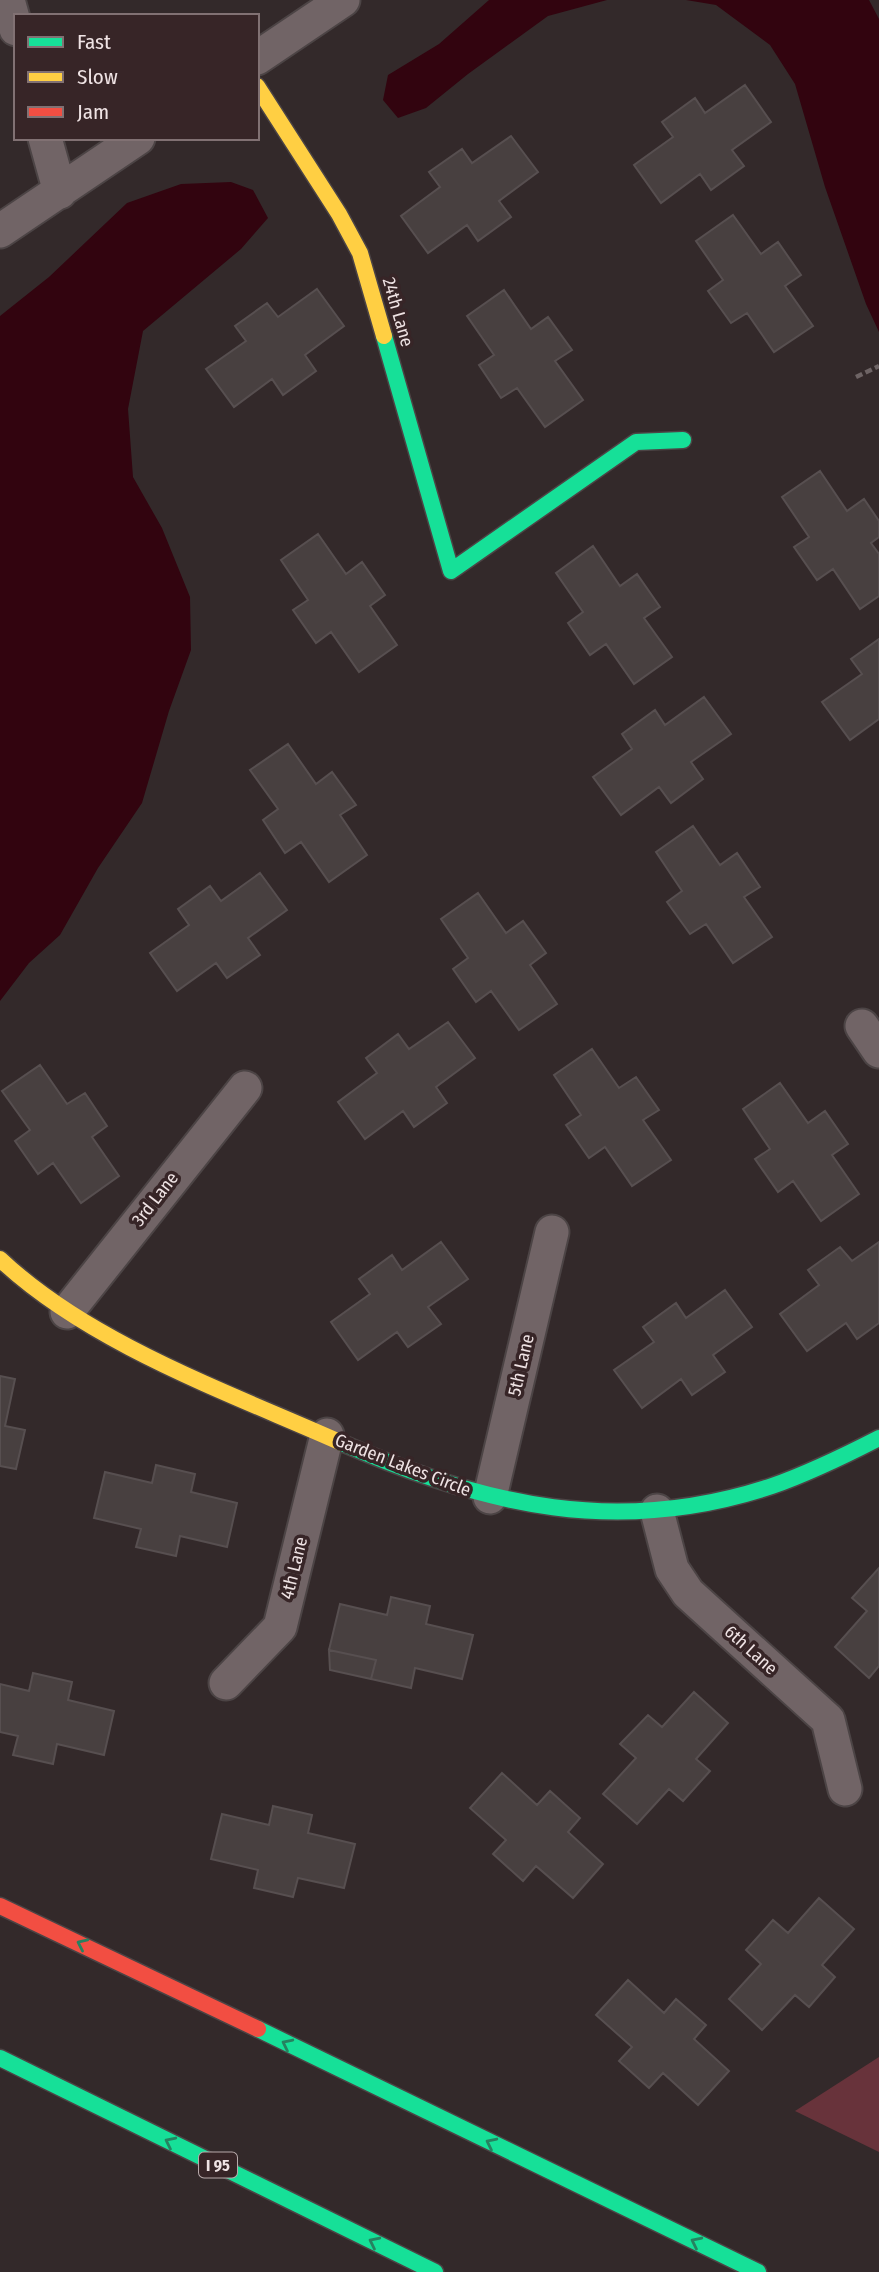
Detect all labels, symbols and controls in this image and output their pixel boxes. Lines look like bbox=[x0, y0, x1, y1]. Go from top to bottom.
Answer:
legend bbox=[14, 14, 259, 140]
text: Fast bbox=[77, 29, 111, 55]
text: Slow bbox=[77, 64, 118, 90]
text: Jam bbox=[77, 99, 109, 125]
street label: 24th Lane bbox=[378, 275, 418, 349]
street label: 3rd Lane bbox=[127, 1167, 183, 1231]
street label: 5th Lane bbox=[503, 1332, 539, 1398]
street label: Garden Lakes Circle bbox=[332, 1429, 474, 1501]
street label: 4th Lane bbox=[276, 1535, 312, 1601]
street label: 6th Lane bbox=[720, 1621, 782, 1680]
one-way arrow bbox=[77, 1938, 90, 1952]
one-way arrow bbox=[282, 2038, 294, 2052]
one-way arrow bbox=[165, 2136, 177, 2150]
one-way arrow bbox=[486, 2138, 498, 2152]
road number: I 95 bbox=[199, 2152, 237, 2178]
one-way arrow bbox=[369, 2236, 381, 2250]
one-way arrow bbox=[691, 2236, 703, 2250]

